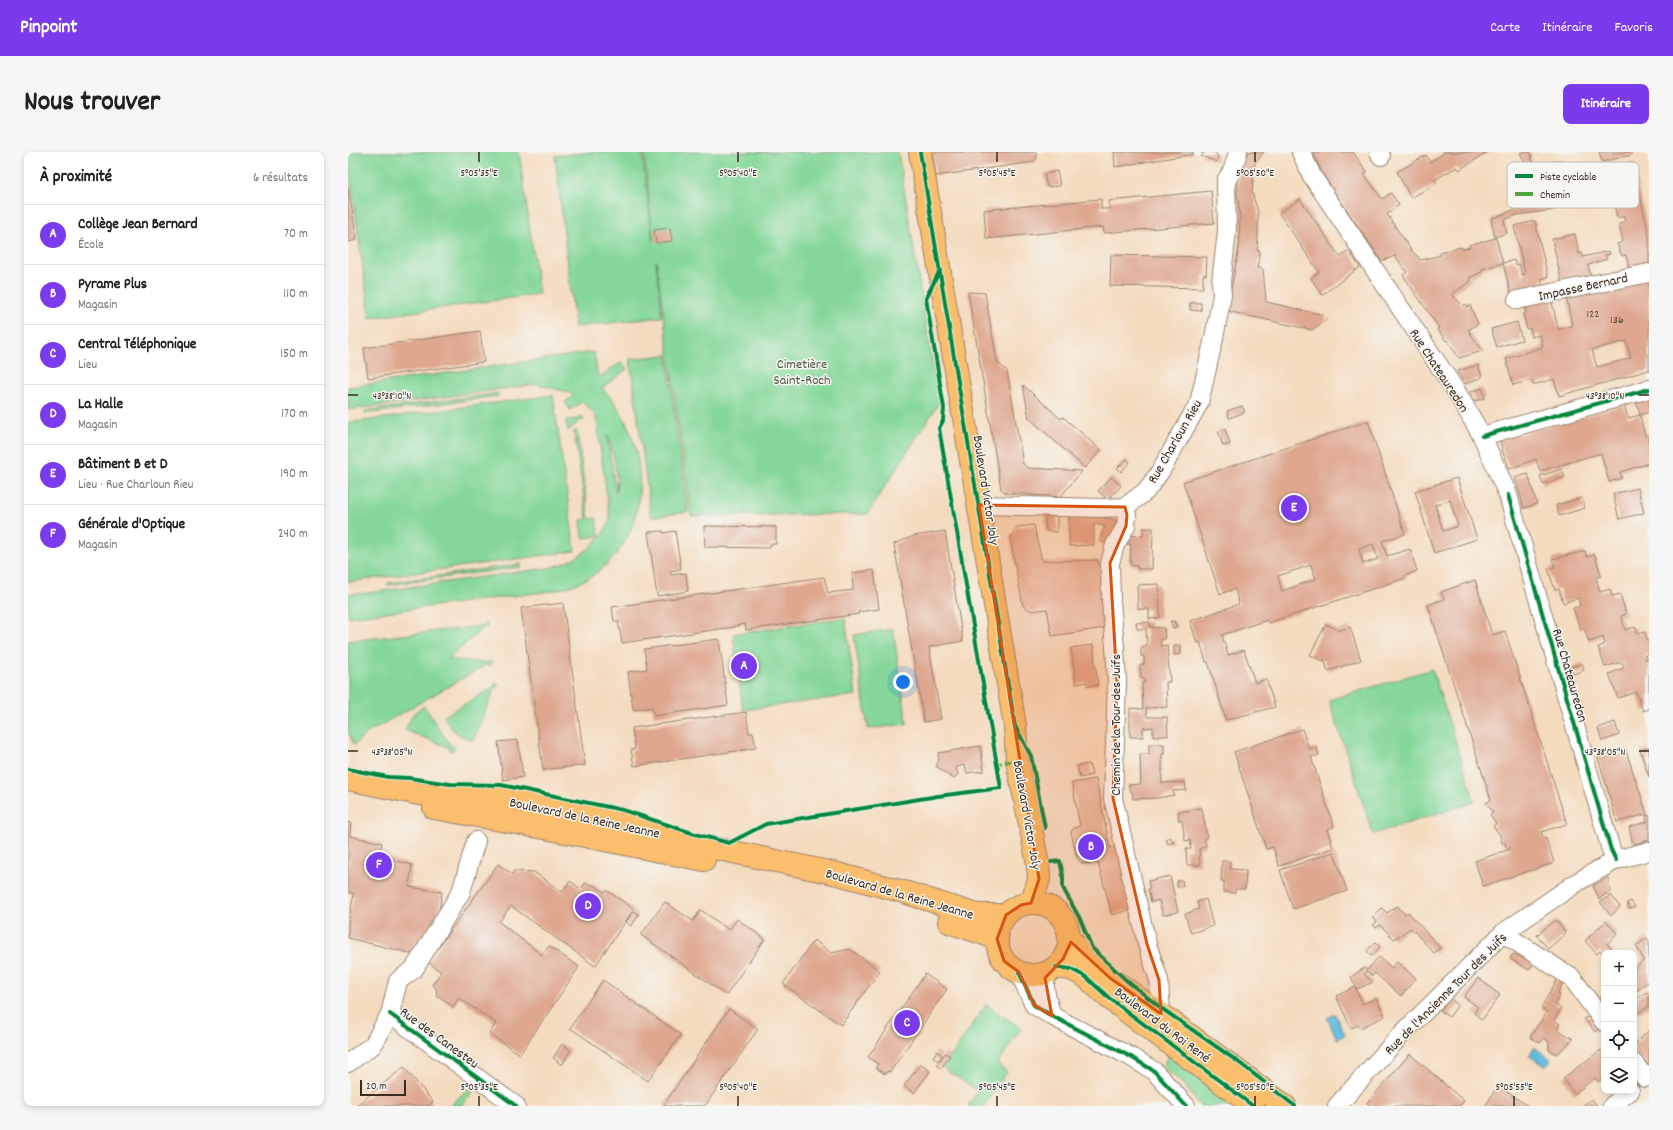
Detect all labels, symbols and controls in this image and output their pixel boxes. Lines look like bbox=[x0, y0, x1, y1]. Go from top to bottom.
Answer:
text: Pinpoint bbox=[20, 15, 77, 42]
text: Carte bbox=[1490, 18, 1520, 38]
text: Itinéraire bbox=[1542, 18, 1592, 38]
text: Favoris bbox=[1614, 18, 1653, 38]
text: Nous trouver bbox=[24, 84, 160, 124]
button: Itinéraire bbox=[1563, 84, 1649, 124]
legend bbox=[1507, 162, 1639, 208]
text: À proximité bbox=[40, 166, 112, 190]
text: 5°05'35"E bbox=[460, 167, 498, 181]
text: 5°05'40"E bbox=[719, 167, 757, 181]
text: 5°05'45"E bbox=[979, 167, 1016, 181]
text: 5°05'50"E bbox=[1236, 167, 1274, 181]
text: 6 résultats bbox=[253, 169, 308, 188]
text: Piste cyclable bbox=[1540, 170, 1597, 186]
text: Chemin bbox=[1540, 188, 1570, 204]
text: Collège Jean Bernard bbox=[78, 214, 198, 236]
text: A bbox=[49, 225, 57, 244]
text: 70 m bbox=[284, 225, 308, 244]
text: École bbox=[78, 236, 104, 255]
street label: Impasse Bernard bbox=[1537, 269, 1630, 307]
text: Pyrame Plus bbox=[78, 274, 147, 296]
text: B bbox=[50, 285, 56, 304]
text: 110 m bbox=[283, 285, 308, 304]
text: Magasin bbox=[78, 296, 117, 315]
house number: 122 bbox=[1586, 306, 1600, 323]
house number: 136 bbox=[1610, 312, 1624, 329]
street label: Rue Chateauredon bbox=[1404, 325, 1473, 417]
text: Central Téléphonique bbox=[78, 334, 196, 356]
text: C bbox=[50, 345, 56, 364]
text: 150 m bbox=[280, 345, 308, 364]
park label: Cimetière Saint-Roch bbox=[774, 355, 830, 391]
text: Lieu bbox=[78, 356, 97, 375]
text: 43°38'10"N bbox=[373, 390, 411, 404]
text: 43°38'10"N bbox=[1586, 390, 1624, 404]
text: La Halle bbox=[78, 394, 123, 416]
street label: Rue Charloun Rieu bbox=[1144, 396, 1208, 488]
text: D bbox=[50, 405, 56, 424]
text: 170 m bbox=[281, 405, 308, 424]
text: Magasin bbox=[78, 416, 117, 435]
street label: Boulevard Victor Joly bbox=[966, 434, 1004, 547]
text: Bâtiment B et D bbox=[78, 454, 168, 476]
text: E bbox=[50, 465, 56, 484]
text: 190 m bbox=[280, 465, 308, 484]
text: Lieu · Rue Charloun Rieu bbox=[78, 476, 193, 495]
pin: E bbox=[1281, 493, 1307, 523]
text: Générale d'Optique bbox=[78, 514, 185, 536]
text: F bbox=[50, 525, 56, 544]
text: 240 m bbox=[278, 525, 308, 544]
text: Magasin bbox=[78, 536, 117, 555]
street label: Rue Chateauredon bbox=[1546, 626, 1592, 725]
pin: A bbox=[731, 651, 757, 681]
street label: Chemin de la Tour des Juifs bbox=[1107, 654, 1127, 796]
your location bbox=[893, 672, 913, 692]
text: 43°38'05"N bbox=[372, 746, 412, 760]
text: 43°38'05"N bbox=[1585, 746, 1625, 760]
street label: Boulevard Victor Joly bbox=[1007, 759, 1046, 872]
street label: Boulevard de la Reine Jeanne bbox=[508, 793, 662, 845]
pin: B bbox=[1078, 832, 1104, 862]
pin: F bbox=[366, 850, 392, 880]
street label: Boulevard de la Reine Jeanne bbox=[823, 864, 976, 926]
pin: D bbox=[575, 891, 601, 921]
street label: Rue de l'Ancienne Tour des Juifs bbox=[1381, 928, 1512, 1060]
map controls bbox=[1601, 950, 1637, 1094]
button: + bbox=[1601, 950, 1637, 986]
street label: Boulevard du Roi René bbox=[1110, 983, 1214, 1068]
button: − bbox=[1601, 986, 1637, 1022]
street label: Rue des Canesteu bbox=[395, 1003, 482, 1074]
pin: C bbox=[894, 1008, 920, 1038]
button: locate bbox=[1601, 1022, 1637, 1058]
button: layers bbox=[1601, 1058, 1637, 1094]
scale bar bbox=[360, 1078, 406, 1097]
text: 20 m bbox=[366, 1079, 387, 1095]
text: 5°05'35"E bbox=[460, 1081, 498, 1095]
text: 5°05'40"E bbox=[719, 1081, 757, 1095]
text: 5°05'45"E bbox=[979, 1081, 1016, 1095]
text: 5°05'50"E bbox=[1236, 1081, 1274, 1095]
text: 5°05'55"E bbox=[1495, 1081, 1533, 1095]

